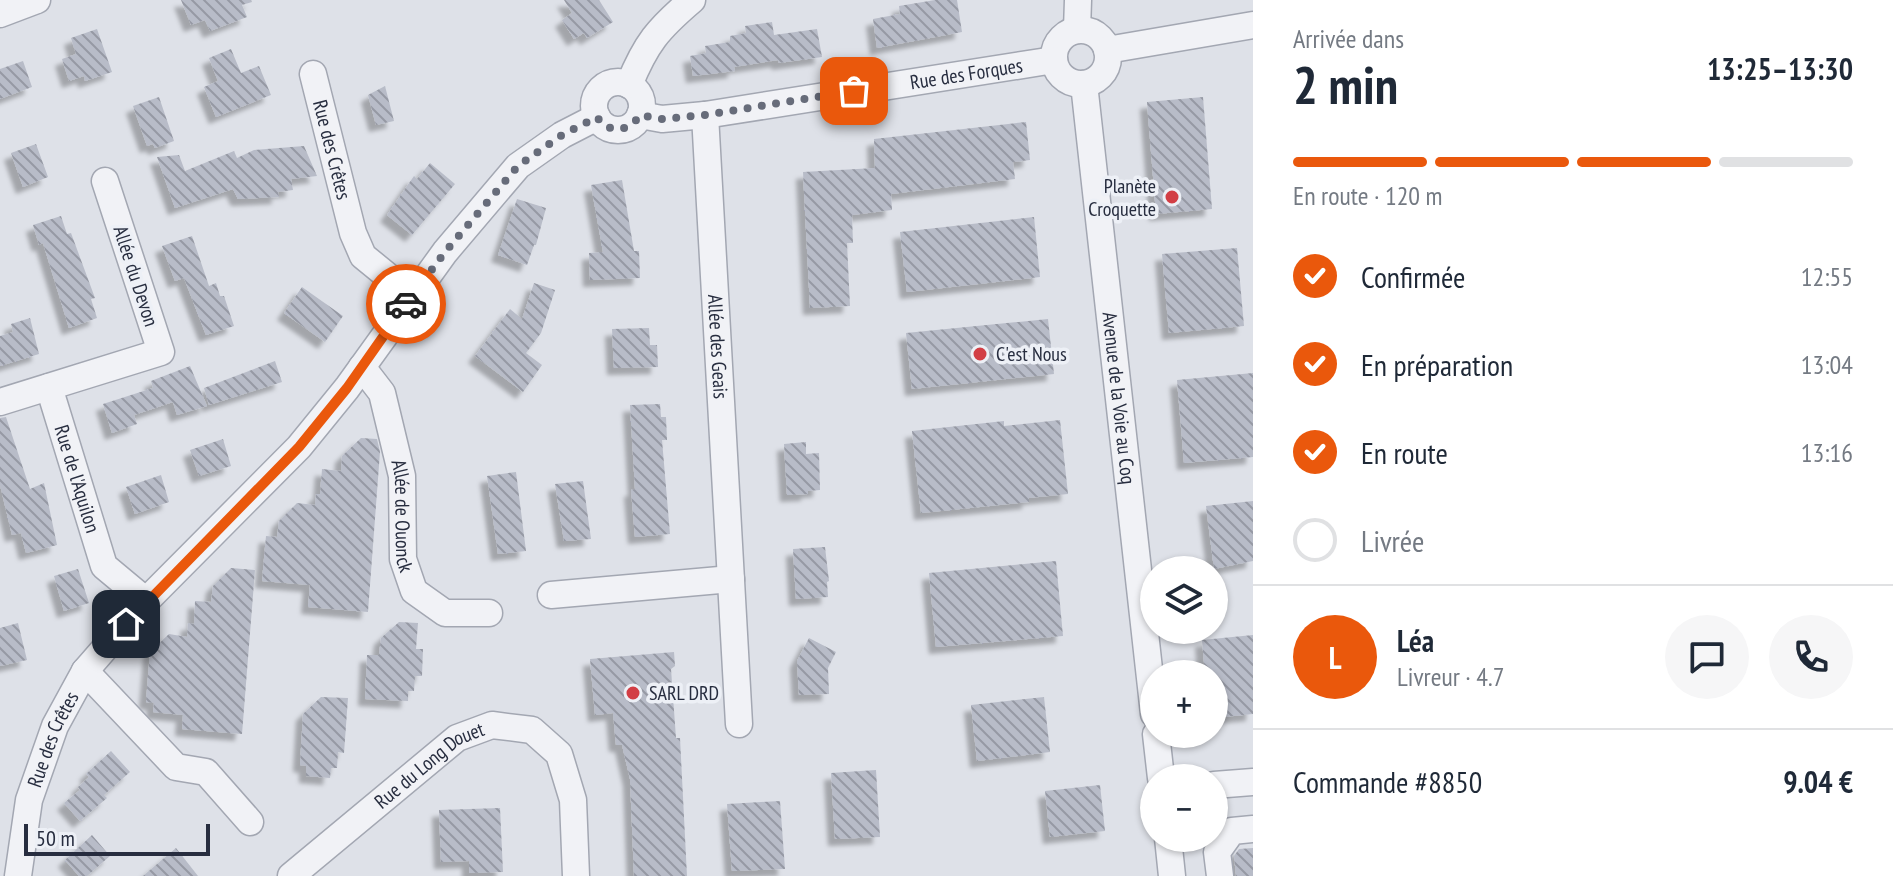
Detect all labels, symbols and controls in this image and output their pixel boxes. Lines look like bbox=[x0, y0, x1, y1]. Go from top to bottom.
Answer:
text: Arrivée dans bbox=[1293, 22, 1404, 55]
text: 13:25–13:30 bbox=[1707, 49, 1853, 88]
text: 2 min bbox=[1293, 51, 1398, 118]
street label: Rue des Forques bbox=[908, 52, 1025, 96]
pin bbox=[820, 57, 888, 125]
icon: bag bbox=[832, 69, 876, 113]
street label: Rue des Crêtes bbox=[307, 97, 357, 202]
place label: Planète Croquette bbox=[1088, 173, 1156, 222]
text: En route · 120 m bbox=[1293, 179, 1443, 212]
marker: Planète Croquette bbox=[1163, 188, 1181, 206]
street label: Allée du Devon bbox=[107, 222, 165, 330]
icon: check bbox=[1293, 254, 1337, 298]
text: Confirmée bbox=[1361, 257, 1465, 296]
text: 12:55 bbox=[1801, 260, 1853, 293]
courier bbox=[366, 264, 446, 344]
icon: car bbox=[384, 282, 428, 326]
street label: Allée des Geais bbox=[702, 294, 734, 400]
street label: Avenue de la Voie au Coq bbox=[1096, 311, 1141, 486]
place label: C'est Nous bbox=[996, 341, 1067, 367]
icon: check bbox=[1293, 342, 1337, 386]
marker: C'est Nous bbox=[971, 345, 989, 363]
text: En préparation bbox=[1361, 345, 1513, 384]
text: 13:04 bbox=[1801, 348, 1853, 381]
street label: Rue de l'Aquilon bbox=[48, 422, 106, 536]
icon: check bbox=[1293, 430, 1337, 474]
text: En route bbox=[1361, 433, 1448, 472]
text: 13:16 bbox=[1801, 436, 1853, 469]
street label: Allée de Ouonck bbox=[386, 457, 420, 576]
text: Livrée bbox=[1361, 521, 1424, 560]
map controls bbox=[1140, 556, 1228, 852]
button: layers bbox=[1140, 556, 1228, 644]
pin bbox=[92, 590, 160, 658]
icon: home bbox=[104, 602, 148, 646]
button: chat bbox=[1665, 615, 1749, 699]
button: phone bbox=[1769, 615, 1853, 699]
text: Léa bbox=[1397, 621, 1434, 660]
text: L bbox=[1329, 638, 1341, 677]
button: + bbox=[1140, 660, 1228, 748]
text: Livreur · 4.7 bbox=[1397, 660, 1504, 693]
place label: SARL DRD bbox=[649, 680, 719, 706]
marker: SARL DRD bbox=[624, 684, 642, 702]
street label: Rue des Crêtes bbox=[21, 686, 85, 791]
street label: Rue du Long Douet bbox=[369, 716, 488, 814]
text: Commande #8850 bbox=[1293, 762, 1482, 801]
text: 9.04 € bbox=[1783, 762, 1853, 801]
button: − bbox=[1140, 764, 1228, 852]
scale bar bbox=[24, 820, 210, 856]
text: 50 m bbox=[36, 824, 75, 852]

